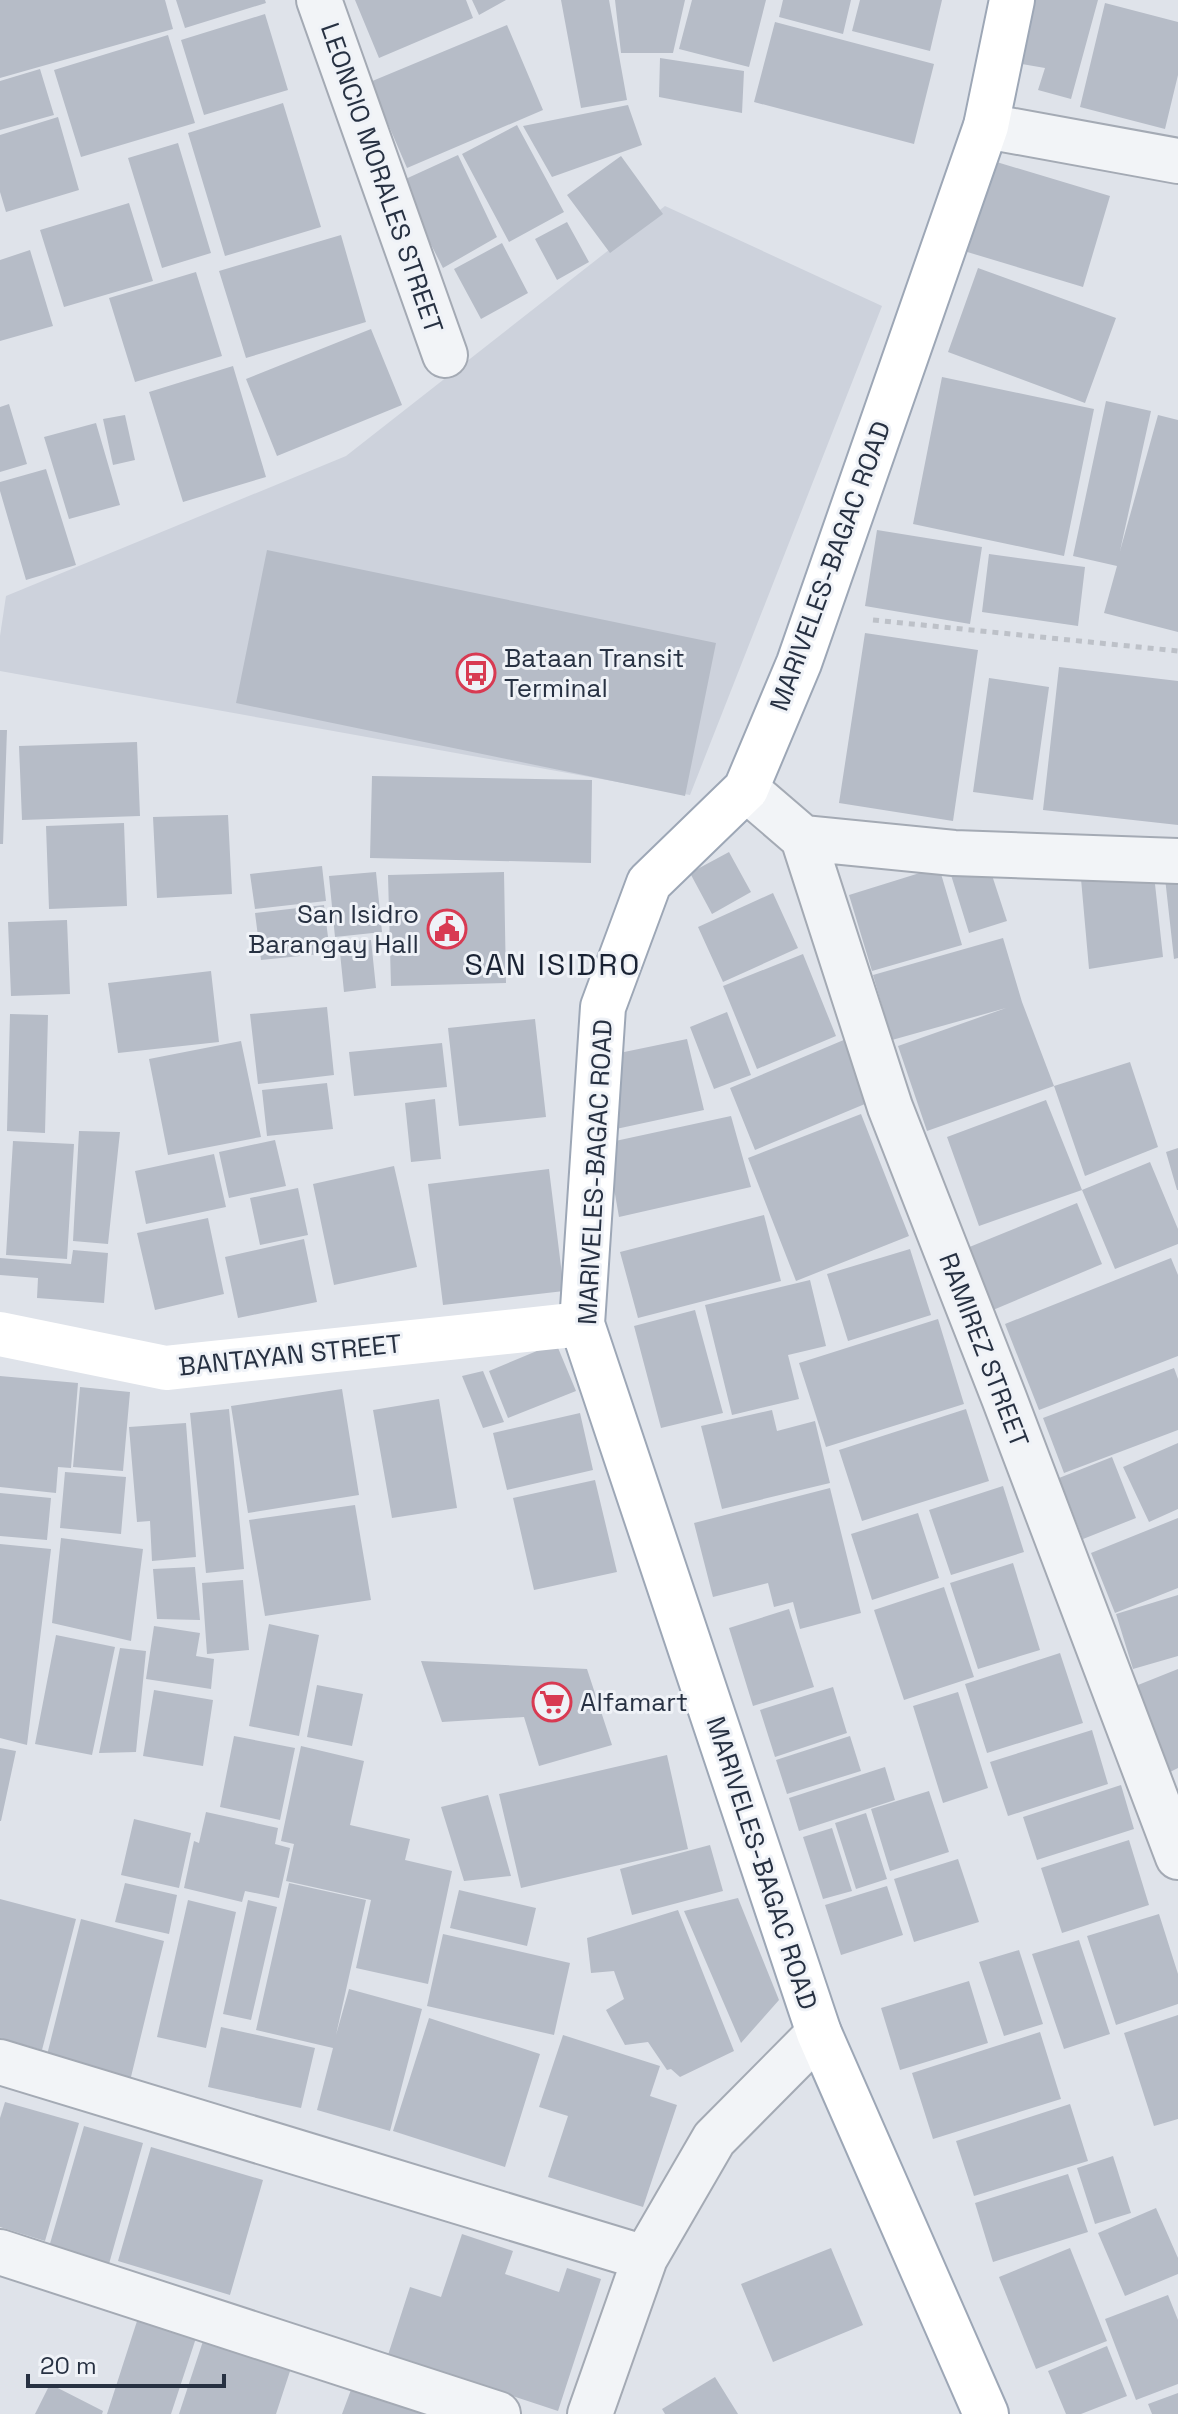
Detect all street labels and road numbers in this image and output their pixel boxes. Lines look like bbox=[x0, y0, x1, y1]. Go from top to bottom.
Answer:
street label: LEONCIO MORALES STREET bbox=[313, 18, 451, 338]
street label: MARIVELES-BAGAC ROAD bbox=[762, 416, 898, 716]
street label: MARIVELES-BAGAC ROAD bbox=[570, 1018, 620, 1326]
street label: RAMIREZ STREET bbox=[931, 1248, 1037, 1452]
street label: BANTAYAN STREET bbox=[177, 1326, 403, 1384]
street label: MARIVELES-BAGAC ROAD bbox=[699, 1712, 825, 2014]

